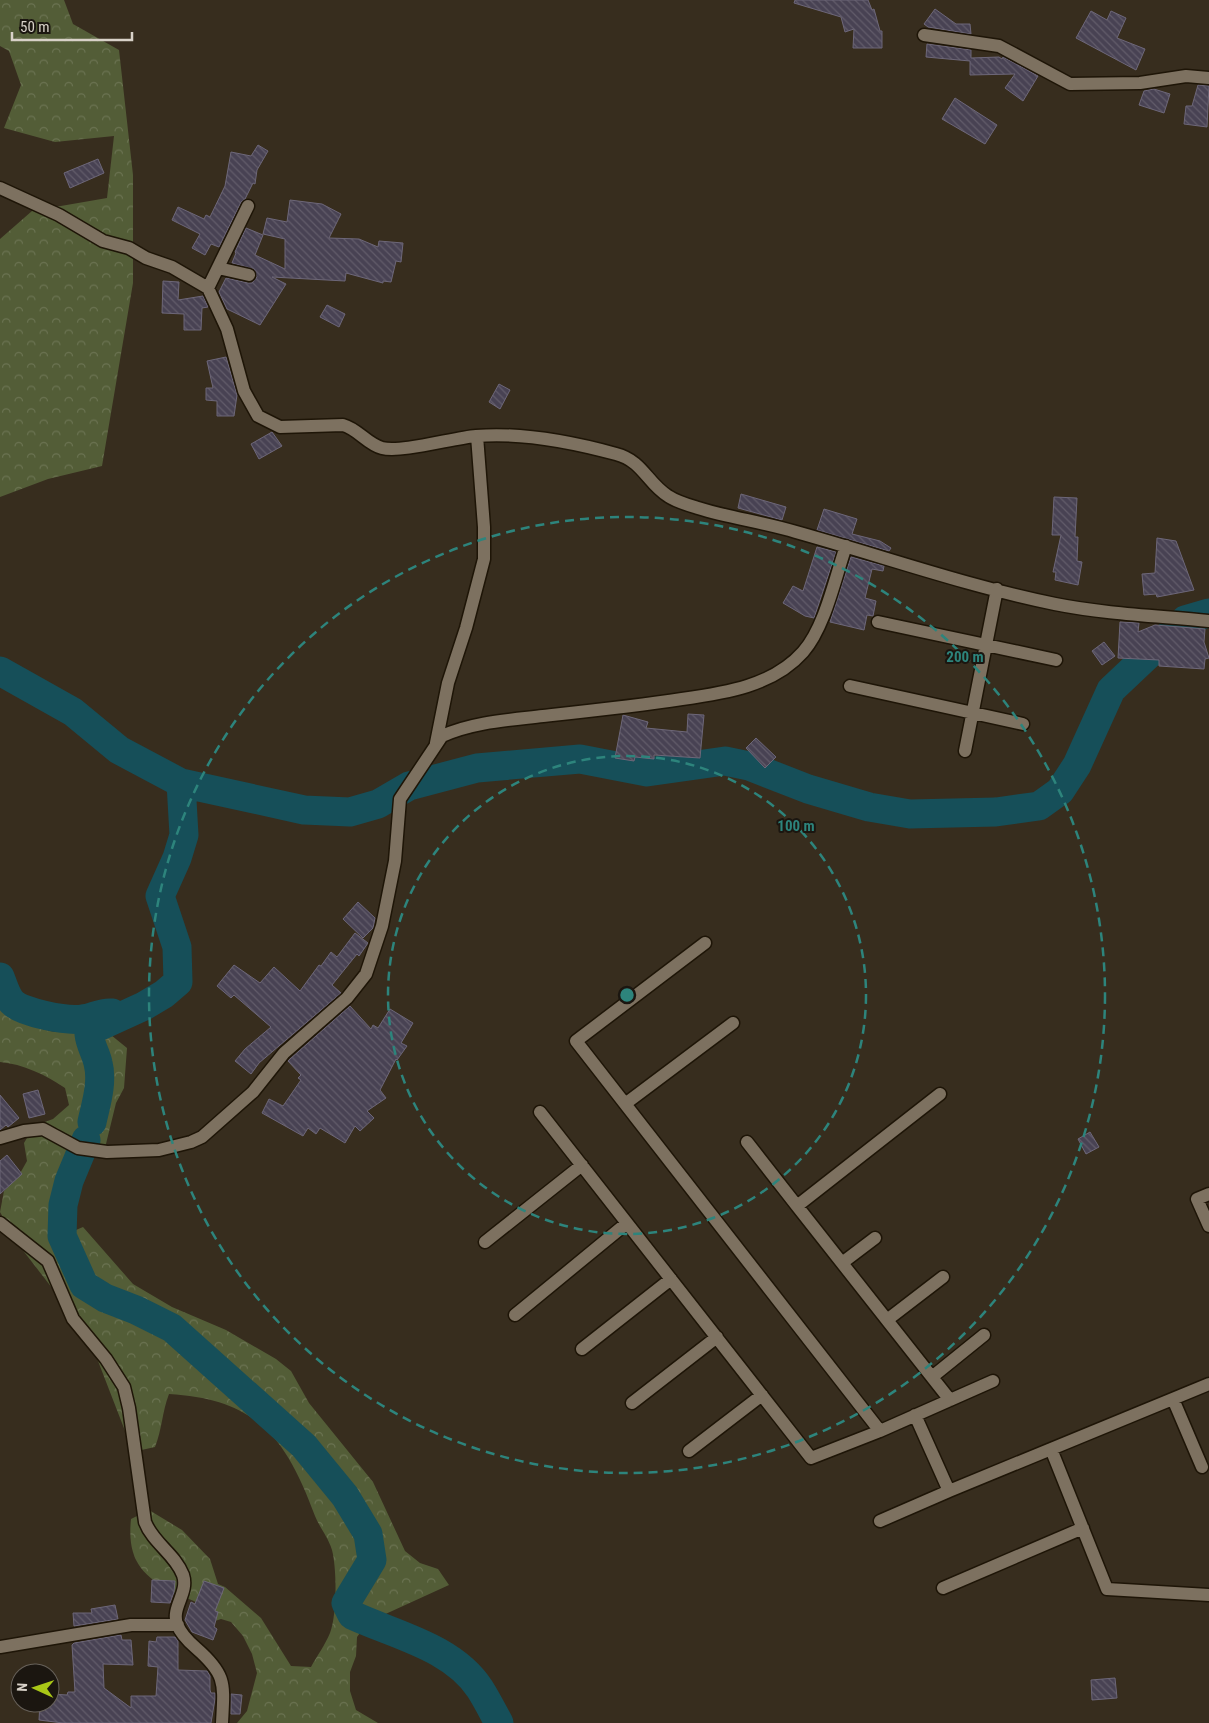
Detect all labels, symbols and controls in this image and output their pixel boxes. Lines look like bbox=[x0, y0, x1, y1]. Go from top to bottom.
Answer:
scale bar bbox=[12, 10, 132, 42]
text: 50 m bbox=[20, 18, 50, 36]
text: 200 m bbox=[946, 648, 984, 666]
text: 100 m bbox=[777, 817, 815, 835]
centre of rings bbox=[618, 986, 636, 1004]
north arrow bbox=[10, 1663, 60, 1713]
text: N bbox=[14, 1683, 30, 1692]

